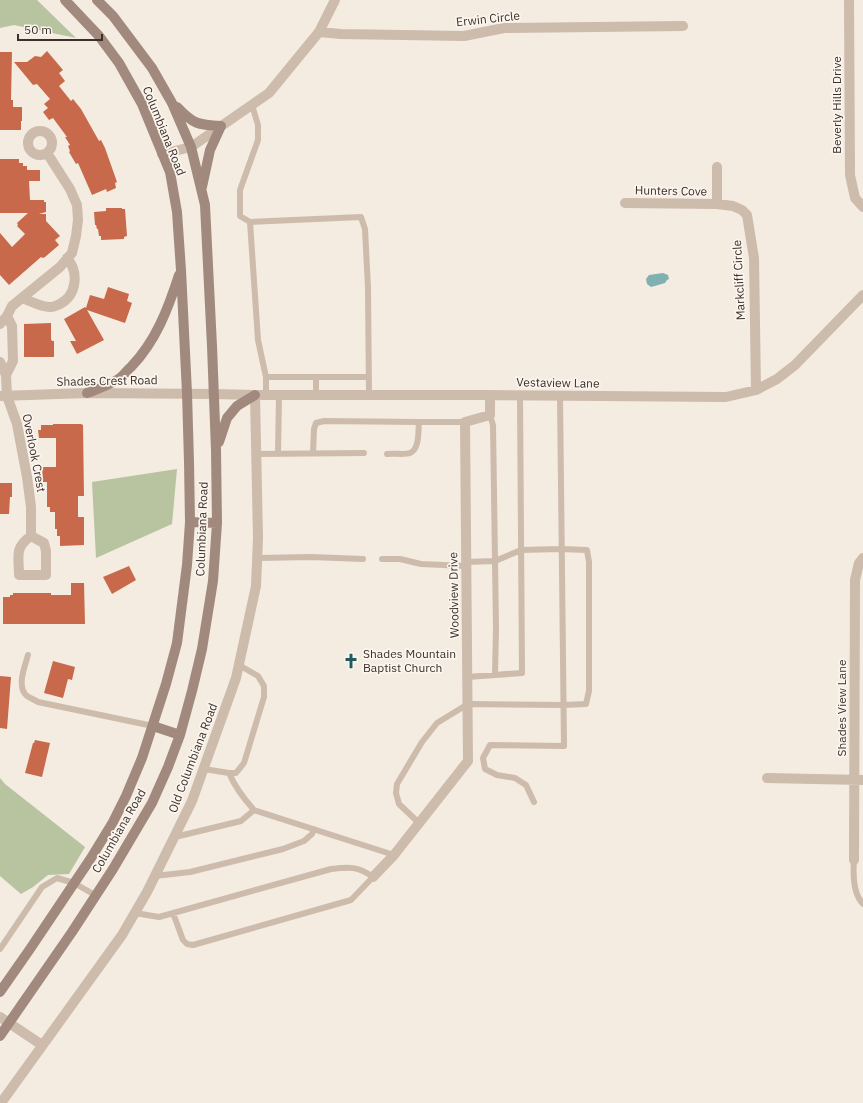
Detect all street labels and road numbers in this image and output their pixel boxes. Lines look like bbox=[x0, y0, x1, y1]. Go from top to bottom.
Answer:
street label: Erwin Circle bbox=[455, 8, 521, 29]
street label: Beverly Hills Drive bbox=[829, 56, 844, 154]
street label: Columbiana Road bbox=[140, 84, 189, 178]
street label: Hunters Cove bbox=[635, 182, 708, 199]
street label: Markcliff Circle bbox=[729, 239, 748, 321]
street label: Shades Crest Road bbox=[56, 372, 158, 389]
street label: Vestaview Lane bbox=[516, 374, 600, 391]
street label: Overlook Crest bbox=[20, 412, 49, 493]
street label: Columbiana Road bbox=[192, 481, 211, 577]
street label: Woodview Drive bbox=[445, 551, 462, 638]
street label: Shades View Lane bbox=[834, 659, 849, 757]
street label: Old Columbiana Road bbox=[165, 701, 220, 815]
street label: Columbiana Road bbox=[88, 786, 149, 876]

